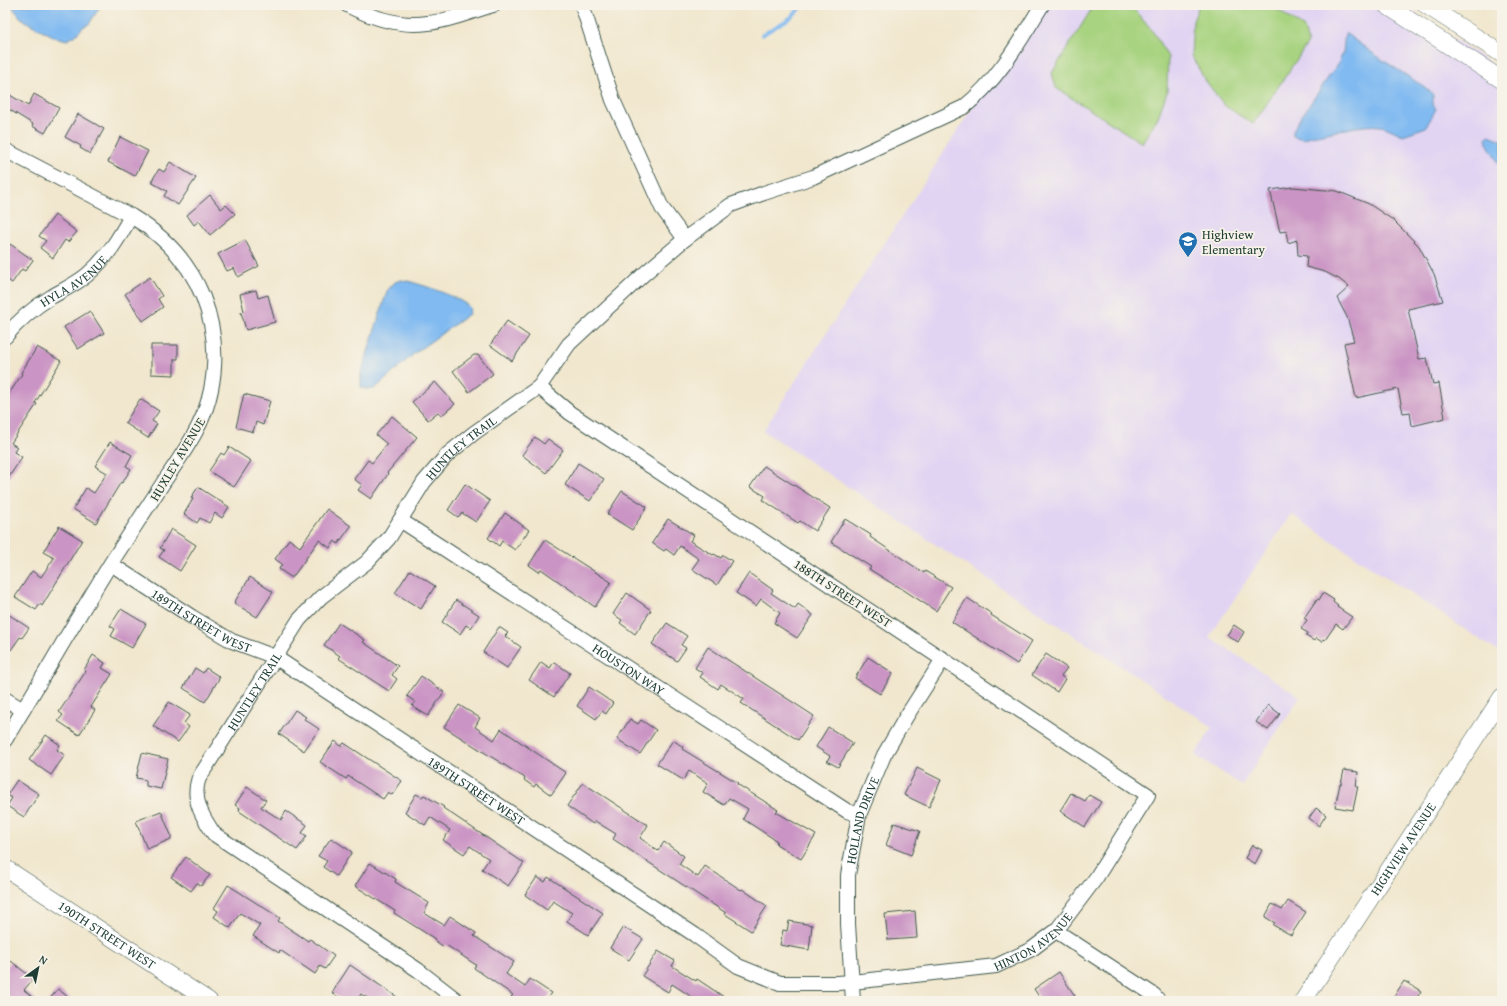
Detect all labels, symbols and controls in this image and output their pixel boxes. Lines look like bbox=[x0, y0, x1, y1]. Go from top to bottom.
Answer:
place label: Highview Elementary bbox=[1202, 225, 1265, 259]
school or university icon: Highview Elementary bbox=[1177, 230, 1199, 258]
street label: HYLA AVENUE bbox=[36, 251, 112, 312]
street label: HUNTLEY TRAIL bbox=[421, 411, 501, 484]
street label: HUXLEY AVENUE bbox=[145, 414, 210, 505]
street label: 188TH STREET WEST bbox=[790, 555, 896, 633]
street label: 189TH STREET WEST bbox=[148, 584, 255, 658]
street label: HOUSTON WAY bbox=[589, 639, 668, 700]
street label: HUNTLEY TRAIL bbox=[222, 648, 287, 734]
street label: 189TH STREET WEST bbox=[424, 752, 529, 830]
street label: HOLLAND DRIVE bbox=[841, 773, 884, 866]
street label: HIGHVIEW AVENUE bbox=[1366, 798, 1441, 899]
street label: 190TH STREET WEST bbox=[54, 896, 160, 974]
street label: HINTON AVENUE bbox=[990, 908, 1077, 976]
north arrow bbox=[18, 948, 58, 988]
text: N bbox=[36, 951, 51, 969]

